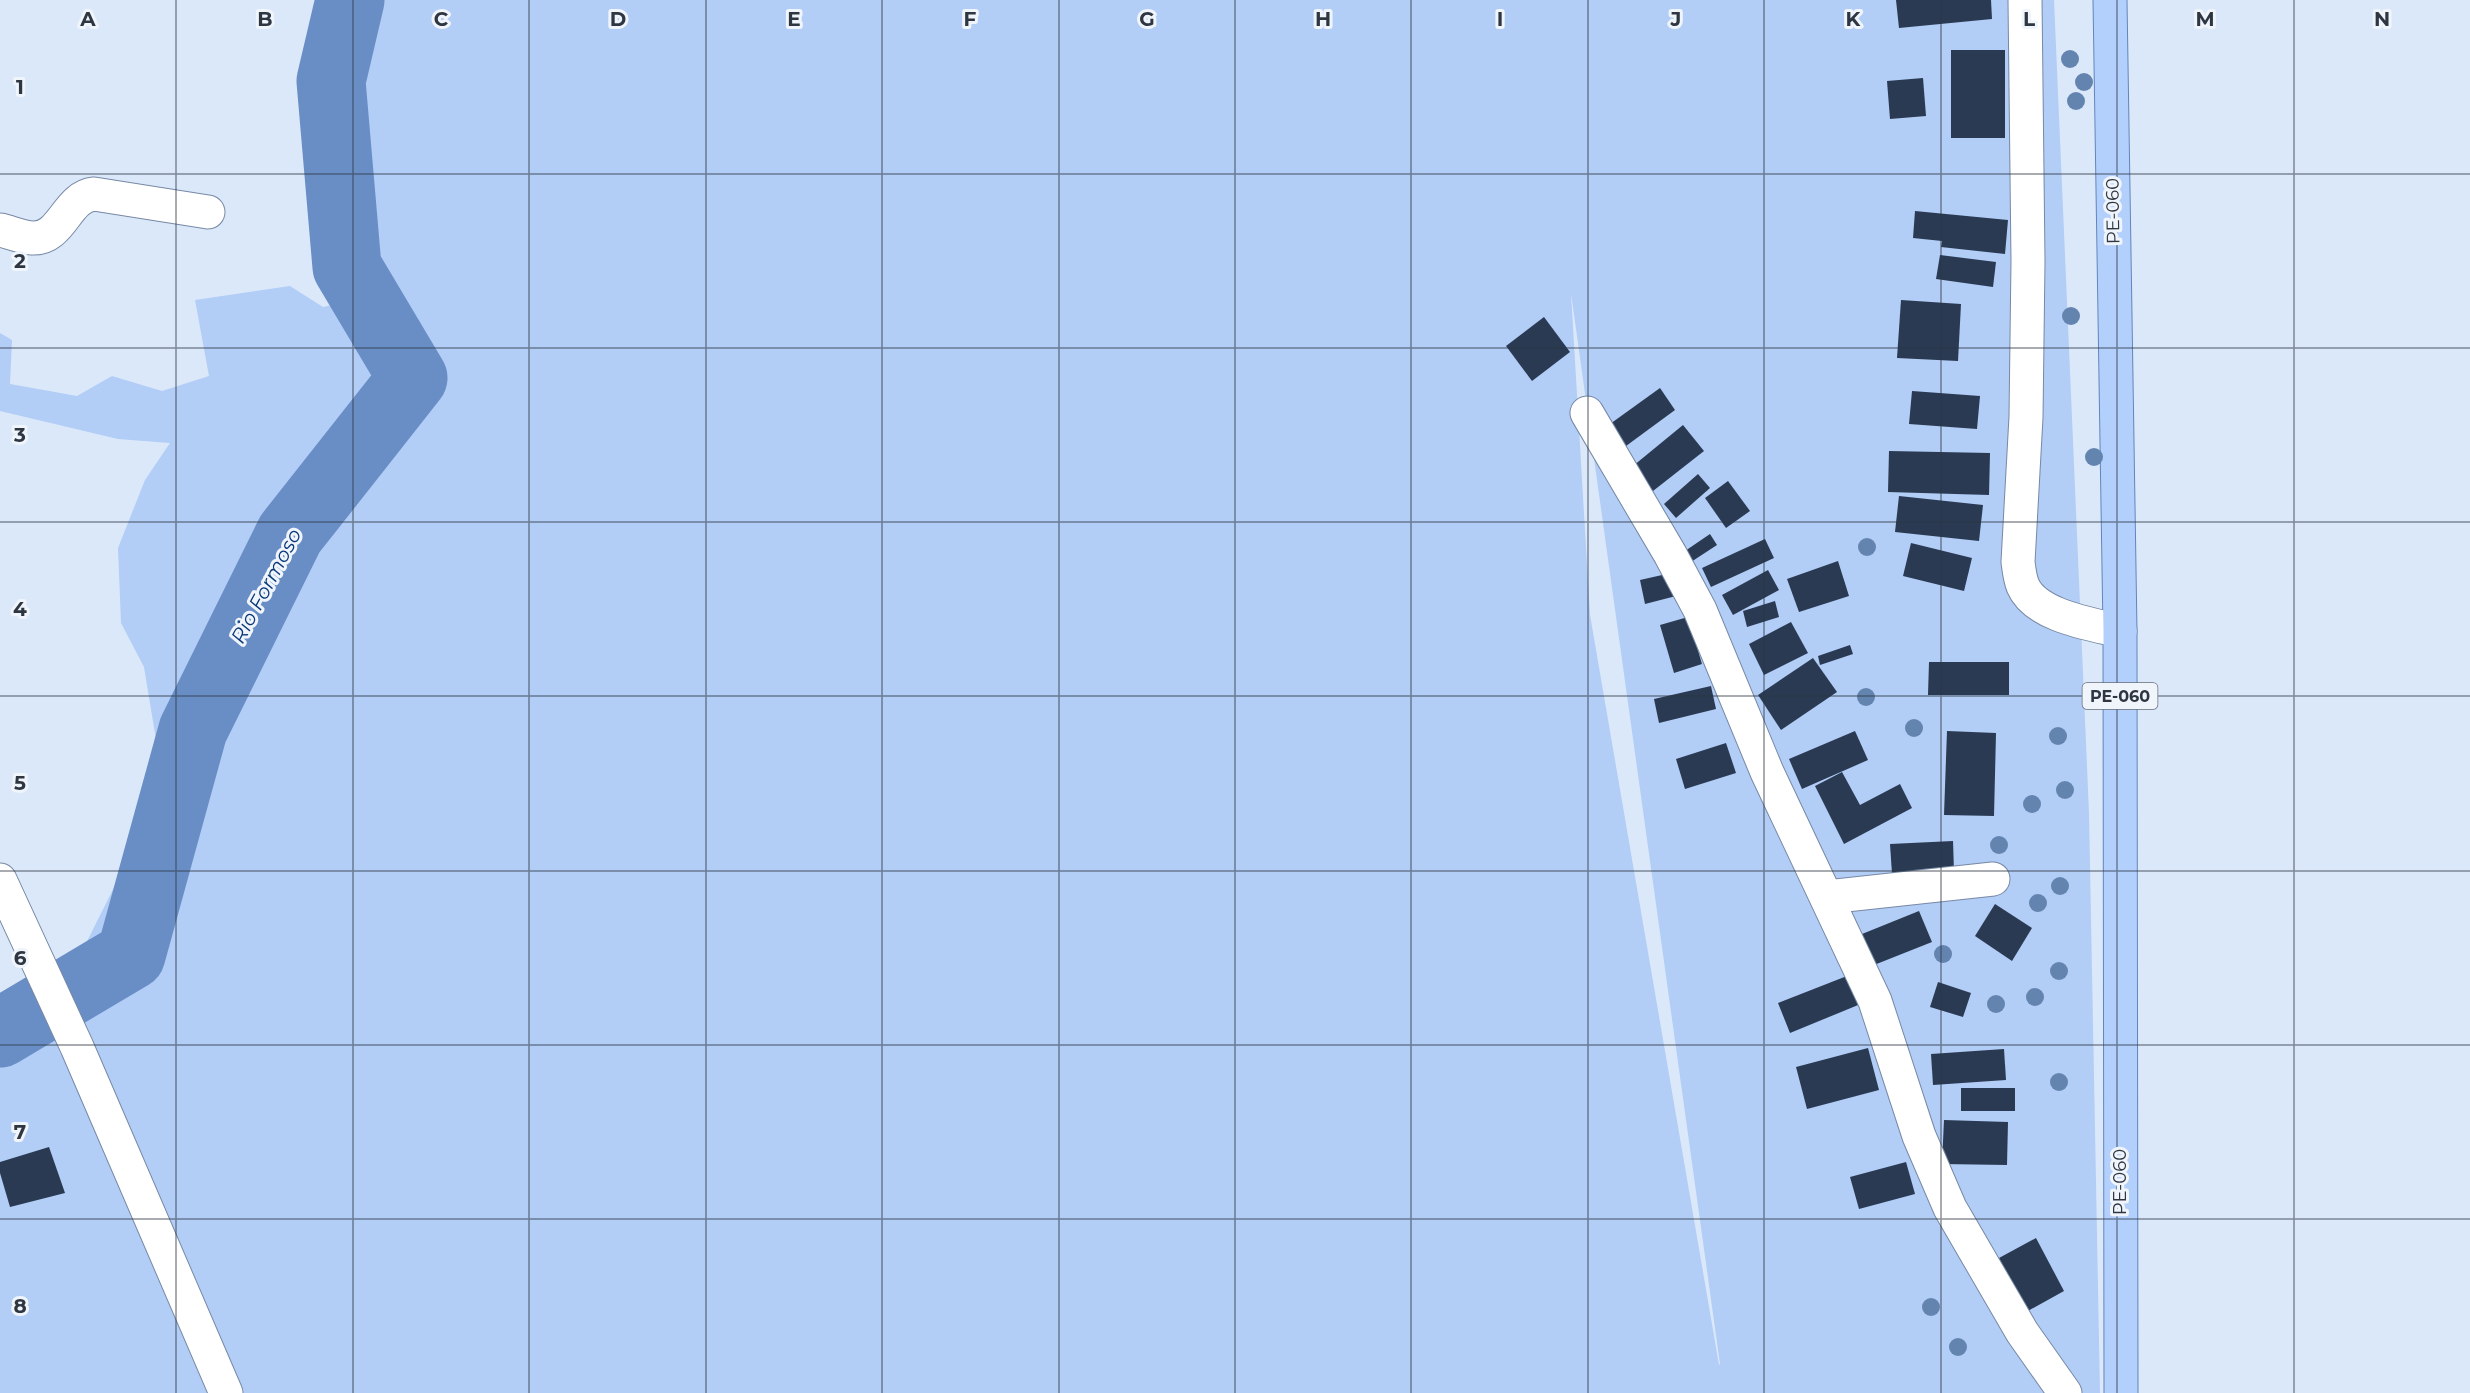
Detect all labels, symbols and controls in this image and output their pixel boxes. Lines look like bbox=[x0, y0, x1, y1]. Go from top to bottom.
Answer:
text: A bbox=[79, 7, 96, 31]
text: B bbox=[257, 7, 273, 31]
text: C bbox=[434, 7, 449, 31]
text: D bbox=[610, 7, 626, 31]
text: E bbox=[787, 7, 801, 31]
text: F bbox=[964, 7, 977, 31]
text: G bbox=[1139, 7, 1155, 31]
text: H bbox=[1315, 7, 1331, 31]
text: I bbox=[1497, 7, 1503, 31]
text: J bbox=[1670, 7, 1681, 31]
text: K bbox=[1846, 7, 1862, 31]
text: L bbox=[2023, 7, 2035, 31]
text: M bbox=[2195, 7, 2215, 31]
text: N bbox=[2374, 7, 2390, 31]
text: 1 bbox=[16, 75, 24, 99]
street label: PE-060 bbox=[2101, 178, 2125, 244]
text: 2 bbox=[14, 249, 26, 273]
text: 3 bbox=[13, 423, 26, 447]
water label: Rio Formoso bbox=[226, 525, 306, 647]
text: 4 bbox=[13, 597, 27, 621]
road number: PE-060 bbox=[2082, 683, 2158, 709]
text: 5 bbox=[14, 771, 26, 795]
text: 6 bbox=[14, 946, 27, 970]
text: 7 bbox=[14, 1120, 26, 1144]
street label: PE-060 bbox=[2109, 1149, 2131, 1215]
text: 8 bbox=[13, 1294, 27, 1318]

